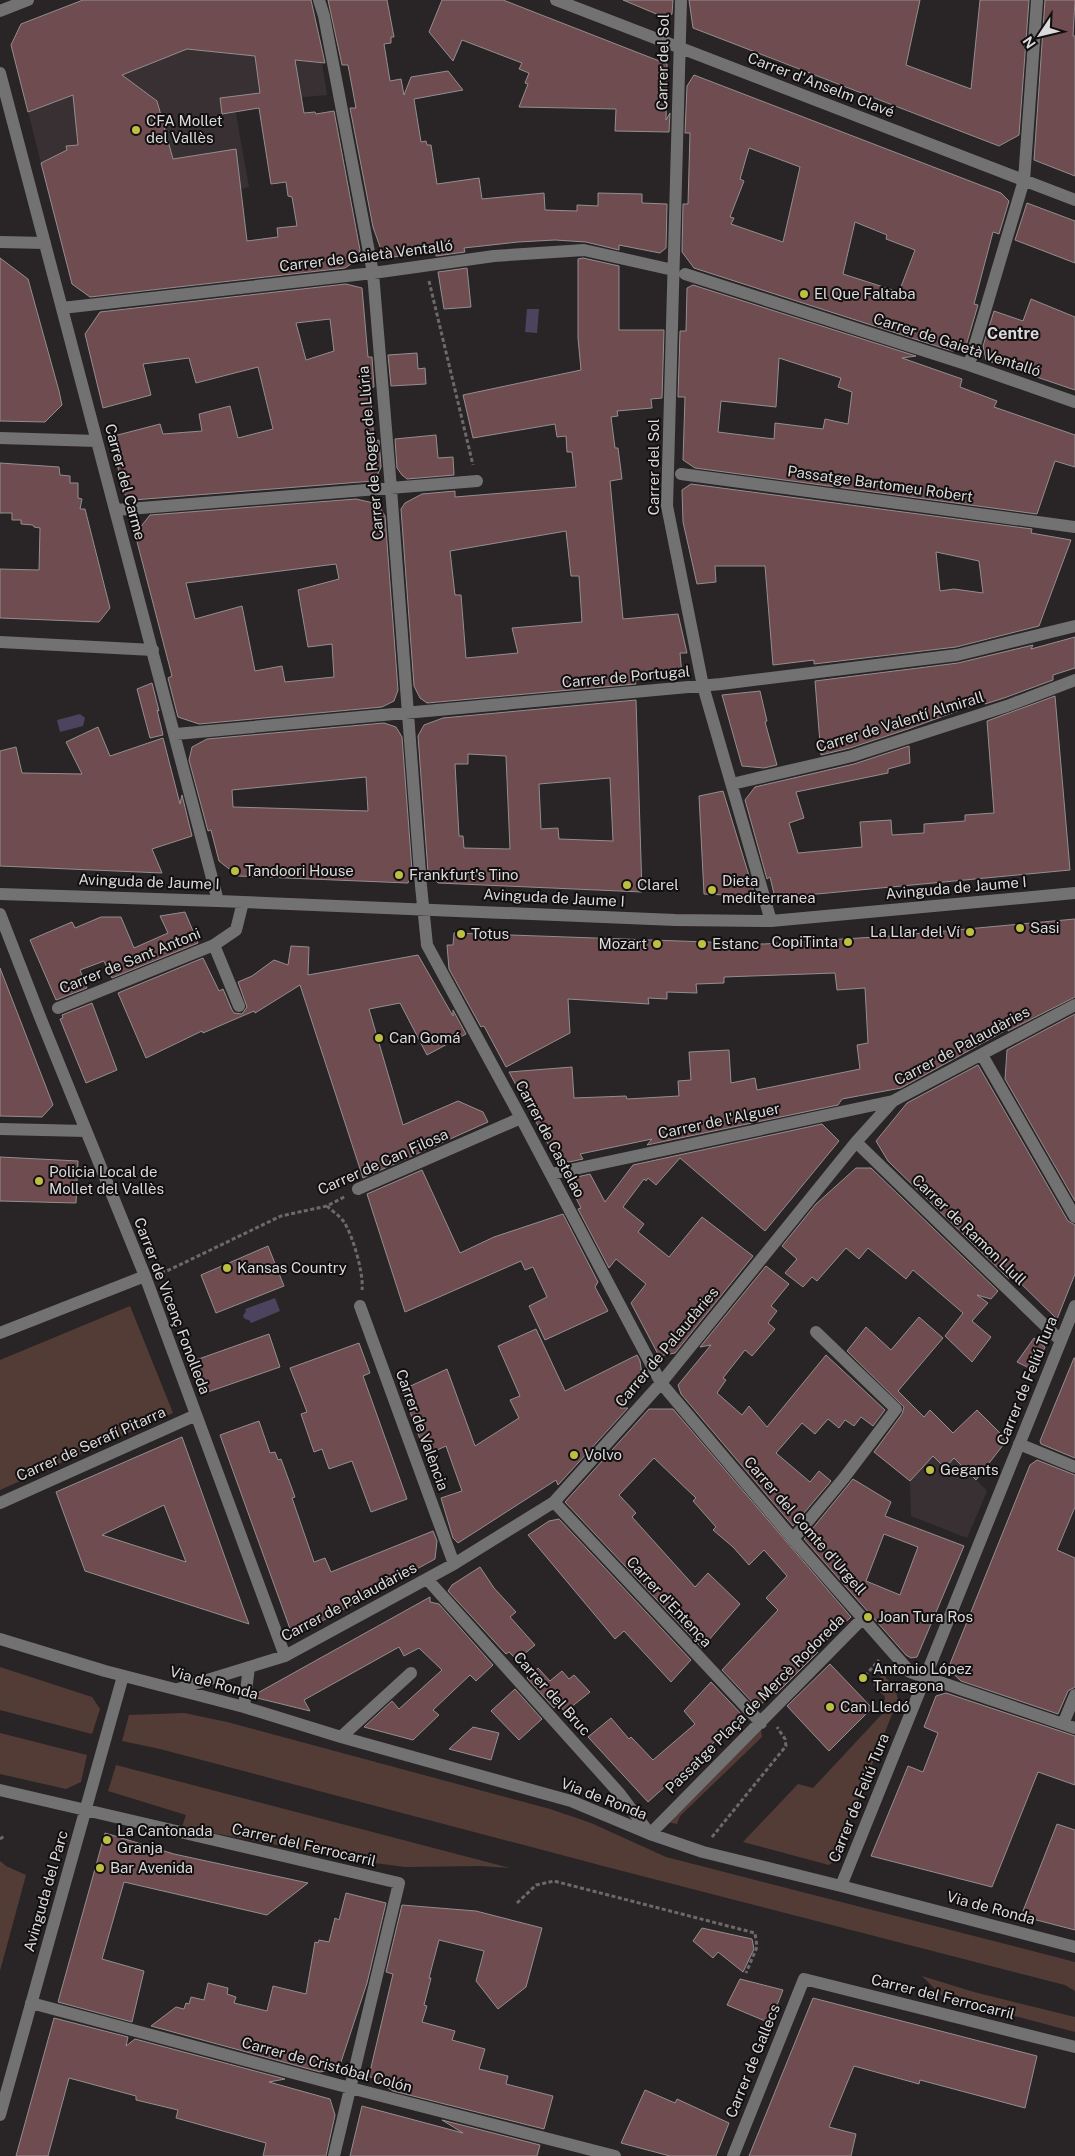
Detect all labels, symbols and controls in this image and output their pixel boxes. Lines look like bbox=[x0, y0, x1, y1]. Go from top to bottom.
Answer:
north arrow bbox=[1015, 10, 1065, 60]
street label: Carrer del Sol bbox=[653, 14, 672, 110]
text: N bbox=[1020, 33, 1039, 52]
street label: Carrer d'Anselm Clavé bbox=[745, 49, 897, 120]
place label: CFA Mollet del Vallès bbox=[146, 112, 223, 146]
marker: CFA Mollet del Vallès bbox=[130, 124, 142, 136]
street label: Carrer de Gaietà Ventalló bbox=[278, 236, 454, 275]
place label: El Que Faltaba bbox=[814, 285, 916, 302]
marker: El Que Faltaba bbox=[798, 288, 810, 300]
street label: Carrer de Gaietà Ventalló bbox=[871, 309, 1043, 380]
district label: Centre bbox=[987, 324, 1039, 343]
street label: Carrer de Roger de Llúria bbox=[354, 365, 387, 541]
street label: Carrer del Sol bbox=[645, 419, 662, 515]
street label: Carrer del Carme bbox=[102, 422, 149, 542]
street label: Passatge Bartomeu Robert bbox=[786, 462, 974, 505]
street label: Carrer de Portugal bbox=[561, 662, 691, 691]
street label: Carrer de Valentí Almirall bbox=[814, 688, 986, 755]
place label: Tandoori House bbox=[245, 862, 354, 879]
marker: Tandoori House bbox=[229, 865, 241, 877]
place label: Frankfurt's Tino bbox=[409, 866, 519, 883]
marker: Frankfurt's Tino bbox=[393, 869, 405, 881]
street label: Avinguda de Jaume I bbox=[78, 871, 220, 892]
place label: Dieta mediterranea bbox=[722, 872, 815, 906]
street label: Avinguda de Jaume I bbox=[885, 873, 1027, 902]
place label: Clarel bbox=[637, 876, 679, 893]
marker: Clarel bbox=[621, 879, 633, 891]
marker: Dieta mediterranea bbox=[706, 884, 718, 896]
street label: Avinguda de Jaume I bbox=[483, 885, 625, 910]
place label: Sasi bbox=[1030, 919, 1060, 936]
marker: Sasi bbox=[1014, 922, 1026, 934]
place label: La Llar del Ví bbox=[870, 923, 960, 940]
street label: Carrer de Sant Antoni bbox=[57, 924, 203, 997]
place label: Totus bbox=[471, 925, 509, 942]
marker: La Llar del Ví bbox=[964, 926, 976, 938]
marker: Totus bbox=[455, 928, 467, 940]
place label: CopiTinta bbox=[771, 933, 838, 950]
place label: Mozart bbox=[598, 935, 647, 952]
place label: Estanc bbox=[712, 935, 759, 952]
marker: CopiTinta bbox=[842, 936, 854, 948]
marker: Mozart bbox=[651, 938, 663, 950]
marker: Estanc bbox=[696, 938, 708, 950]
street label: Carrer de Palaudàries bbox=[891, 1003, 1032, 1089]
place label: Can Gomá bbox=[389, 1029, 461, 1046]
marker: Can Gomá bbox=[373, 1032, 385, 1044]
street label: Carrer de Castelao bbox=[512, 1077, 589, 1200]
street label: Carrer de l'Alguer bbox=[656, 1099, 781, 1142]
street label: Carrer de Can Filosa bbox=[315, 1125, 451, 1198]
place label: Policia Local de Mollet del Vallès bbox=[49, 1163, 164, 1197]
street label: Carrer de Ramon Llull bbox=[909, 1171, 1030, 1288]
marker: Policia Local de Mollet del Vallès bbox=[33, 1175, 45, 1187]
street label: Carrer de Vicenç Fonolleda bbox=[131, 1215, 214, 1397]
place label: Kansas Country bbox=[237, 1259, 347, 1276]
marker: Kansas Country bbox=[221, 1262, 233, 1274]
street label: Carrer de Palaudàries bbox=[612, 1283, 722, 1410]
street label: Carrer de Feliú Tura bbox=[993, 1314, 1060, 1448]
street label: Carrer de València bbox=[393, 1367, 452, 1493]
street label: Carrer de Serafí Pitarra bbox=[14, 1403, 168, 1484]
place label: Volvo bbox=[584, 1446, 622, 1463]
marker: Volvo bbox=[568, 1449, 580, 1461]
street label: Carrer del Comte d'Urgell bbox=[741, 1453, 870, 1598]
place label: Gegants bbox=[940, 1461, 999, 1478]
marker: Gegants bbox=[924, 1464, 936, 1476]
street label: Carrer d'Entença bbox=[623, 1553, 716, 1650]
street label: Carrer de Palaudàries bbox=[278, 1559, 419, 1645]
place label: Joan Tura Ros bbox=[878, 1608, 973, 1625]
street label: Passatge Plaça de Mercè Rodoreda bbox=[662, 1611, 848, 1797]
marker: Joan Tura Ros bbox=[862, 1611, 874, 1623]
street label: Carrer del Bruc bbox=[510, 1648, 594, 1739]
place label: Antonio López Tarragona bbox=[873, 1660, 972, 1694]
street label: Via de Ronda bbox=[168, 1663, 260, 1702]
marker: Antonio López Tarragona bbox=[857, 1672, 869, 1684]
place label: Can Lledó bbox=[840, 1698, 910, 1715]
marker: Can Lledó bbox=[824, 1701, 836, 1713]
street label: Carrer de Feliú Tura bbox=[825, 1731, 892, 1865]
street label: Via de Ronda bbox=[559, 1774, 650, 1823]
street label: Carrer del Ferrocarril bbox=[230, 1820, 378, 1869]
place label: La Cantonada Granja bbox=[117, 1822, 213, 1856]
street label: Avinguda del Parc bbox=[20, 1828, 71, 1954]
marker: La Cantonada Granja bbox=[101, 1834, 113, 1846]
place label: Bar Avenida bbox=[110, 1859, 193, 1876]
marker: Bar Avenida bbox=[94, 1862, 106, 1874]
street label: Via de Ronda bbox=[945, 1888, 1037, 1927]
street label: Carrer del Ferrocarril bbox=[870, 1970, 1017, 2023]
street label: Carrer de Gallecs bbox=[722, 2002, 783, 2120]
street label: Carrer de Cristóbal Colón bbox=[240, 2034, 414, 2095]

